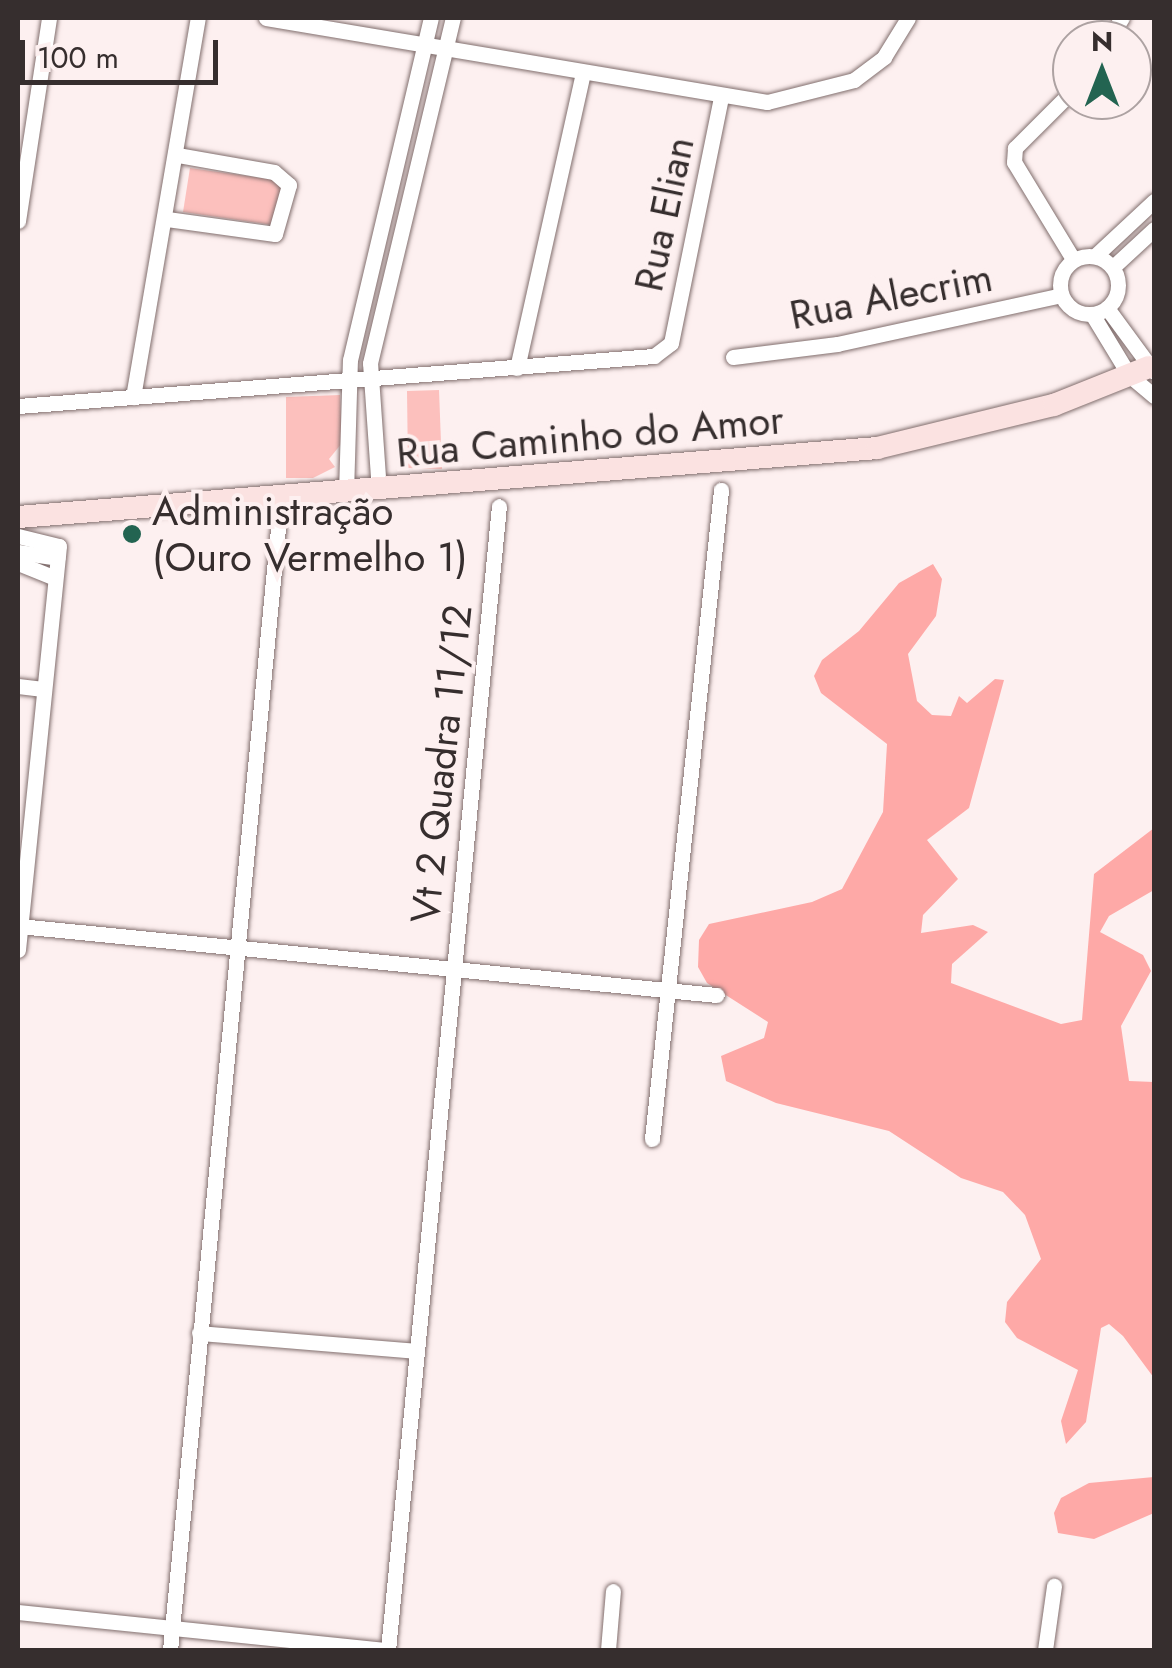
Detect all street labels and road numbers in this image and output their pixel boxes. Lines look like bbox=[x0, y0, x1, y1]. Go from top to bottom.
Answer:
street label: Rua Elian bbox=[624, 132, 704, 296]
street label: Rua Alecrim bbox=[786, 253, 996, 339]
street label: Rua Caminho do Amor bbox=[394, 395, 786, 477]
street label: Vt 2 Quadra 11/12 bbox=[400, 603, 482, 925]

